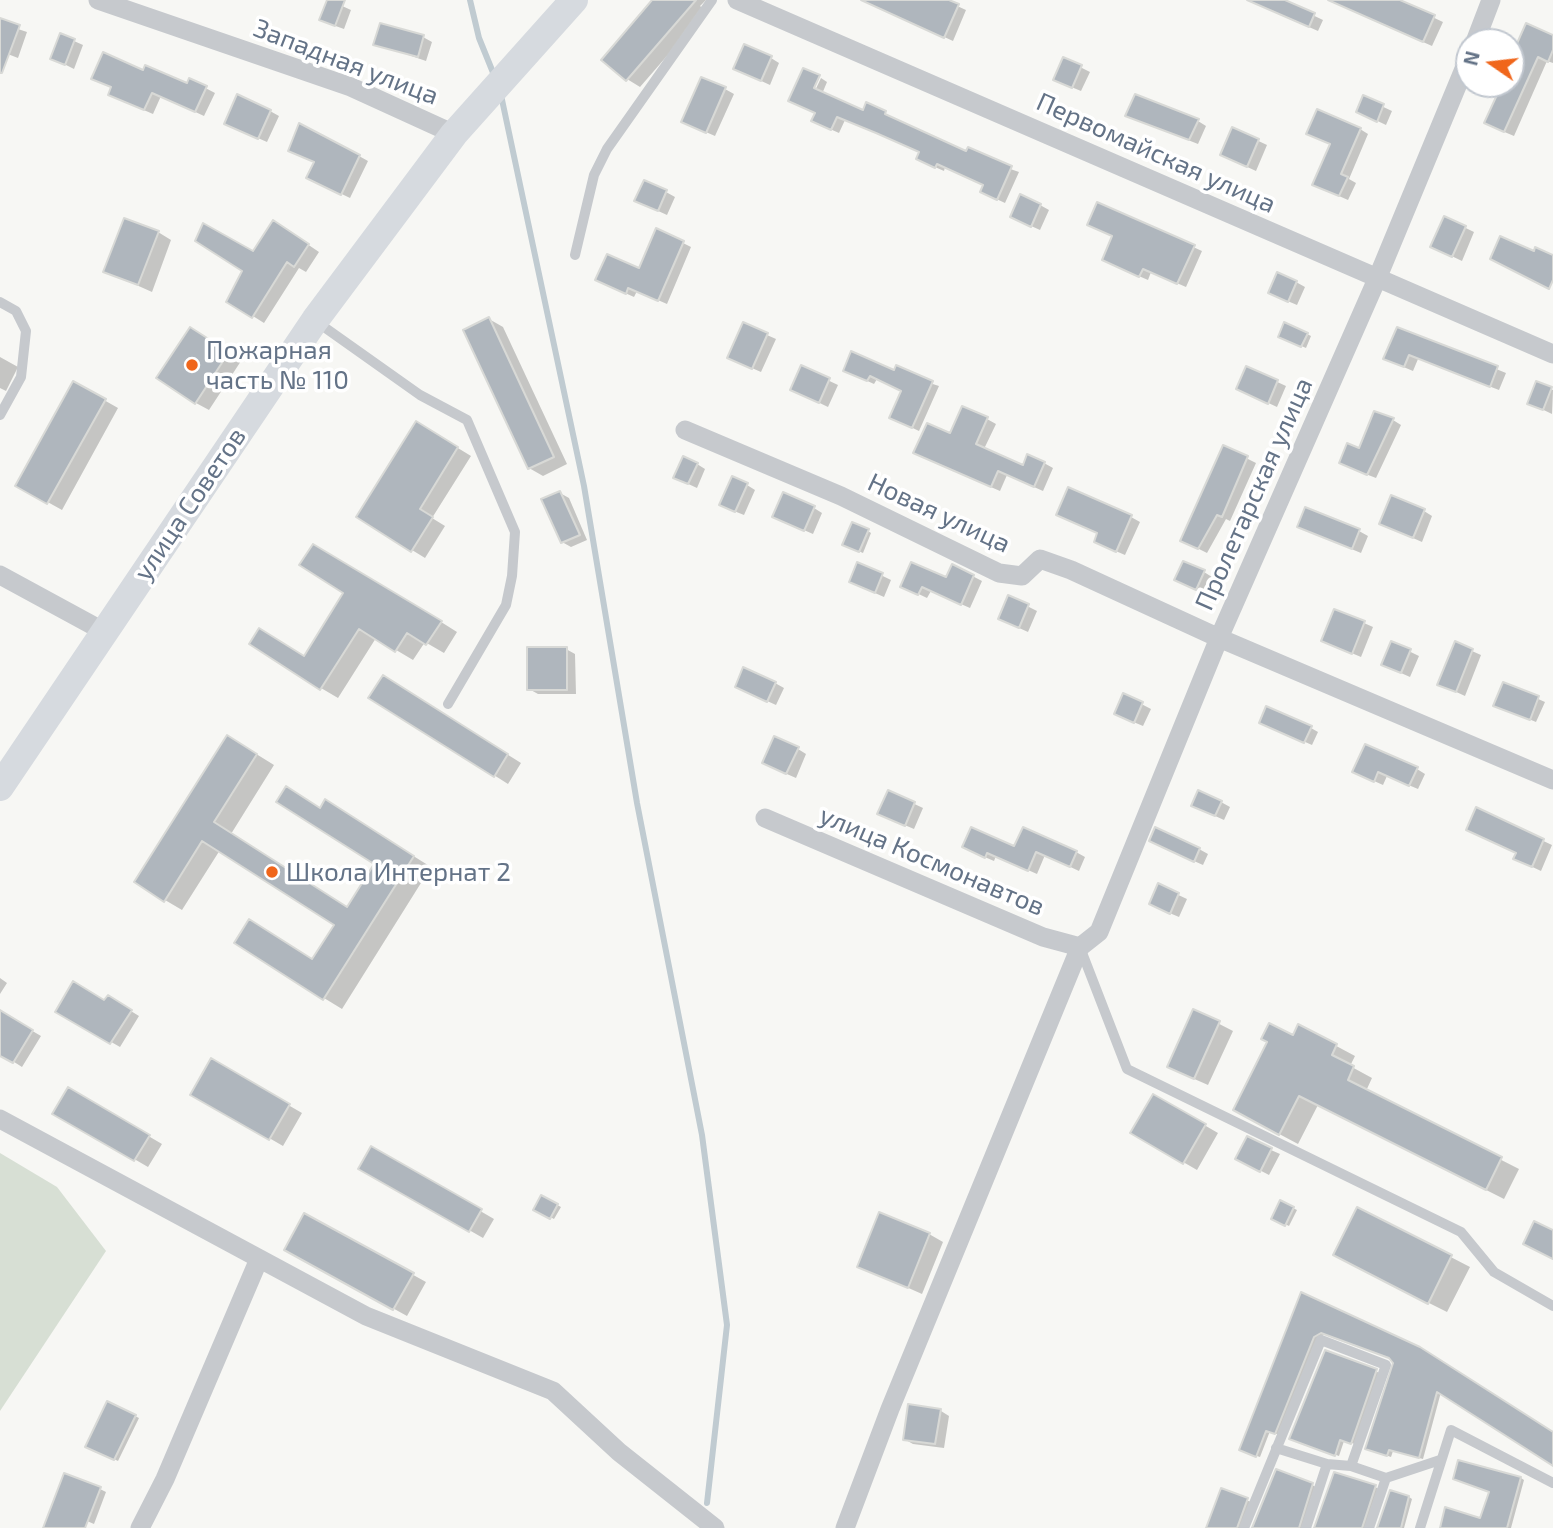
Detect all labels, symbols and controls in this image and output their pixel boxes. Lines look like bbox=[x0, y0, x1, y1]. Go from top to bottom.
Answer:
street label: Западная улица bbox=[249, 12, 443, 112]
north arrow bbox=[1455, 28, 1525, 98]
text: N bbox=[1458, 49, 1484, 68]
street label: Первомайская улица bbox=[1032, 86, 1280, 220]
place label: Пожарная часть № 110 bbox=[206, 334, 349, 396]
marker: Пожарная часть № 110 bbox=[184, 357, 200, 373]
street label: Пролетарская улица bbox=[1189, 373, 1319, 615]
street label: улица Советов bbox=[127, 422, 253, 586]
street label: Новая улица bbox=[863, 466, 1015, 560]
street label: улица Космонавтов bbox=[815, 800, 1049, 922]
place label: Школа Интернат 2 bbox=[286, 856, 511, 888]
marker: Школа Интернат 2 bbox=[264, 864, 280, 880]

